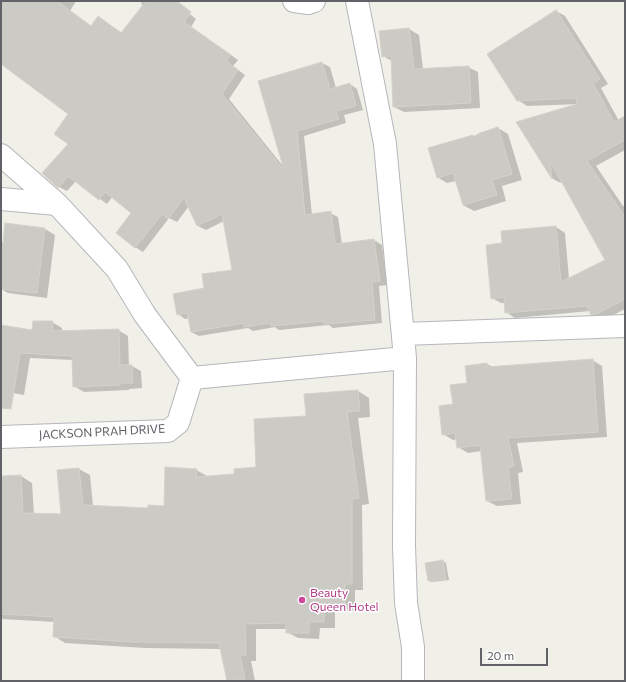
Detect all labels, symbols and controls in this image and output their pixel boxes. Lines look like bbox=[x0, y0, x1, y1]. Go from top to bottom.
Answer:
street label: JACKSON PRAH DRIVE bbox=[38, 421, 166, 443]
place label: Beauty Queen Hotel bbox=[310, 586, 379, 614]
marker: Beauty Queen Hotel bbox=[297, 595, 307, 605]
scale bar bbox=[482, 640, 550, 666]
text: 20 m bbox=[487, 648, 514, 662]

